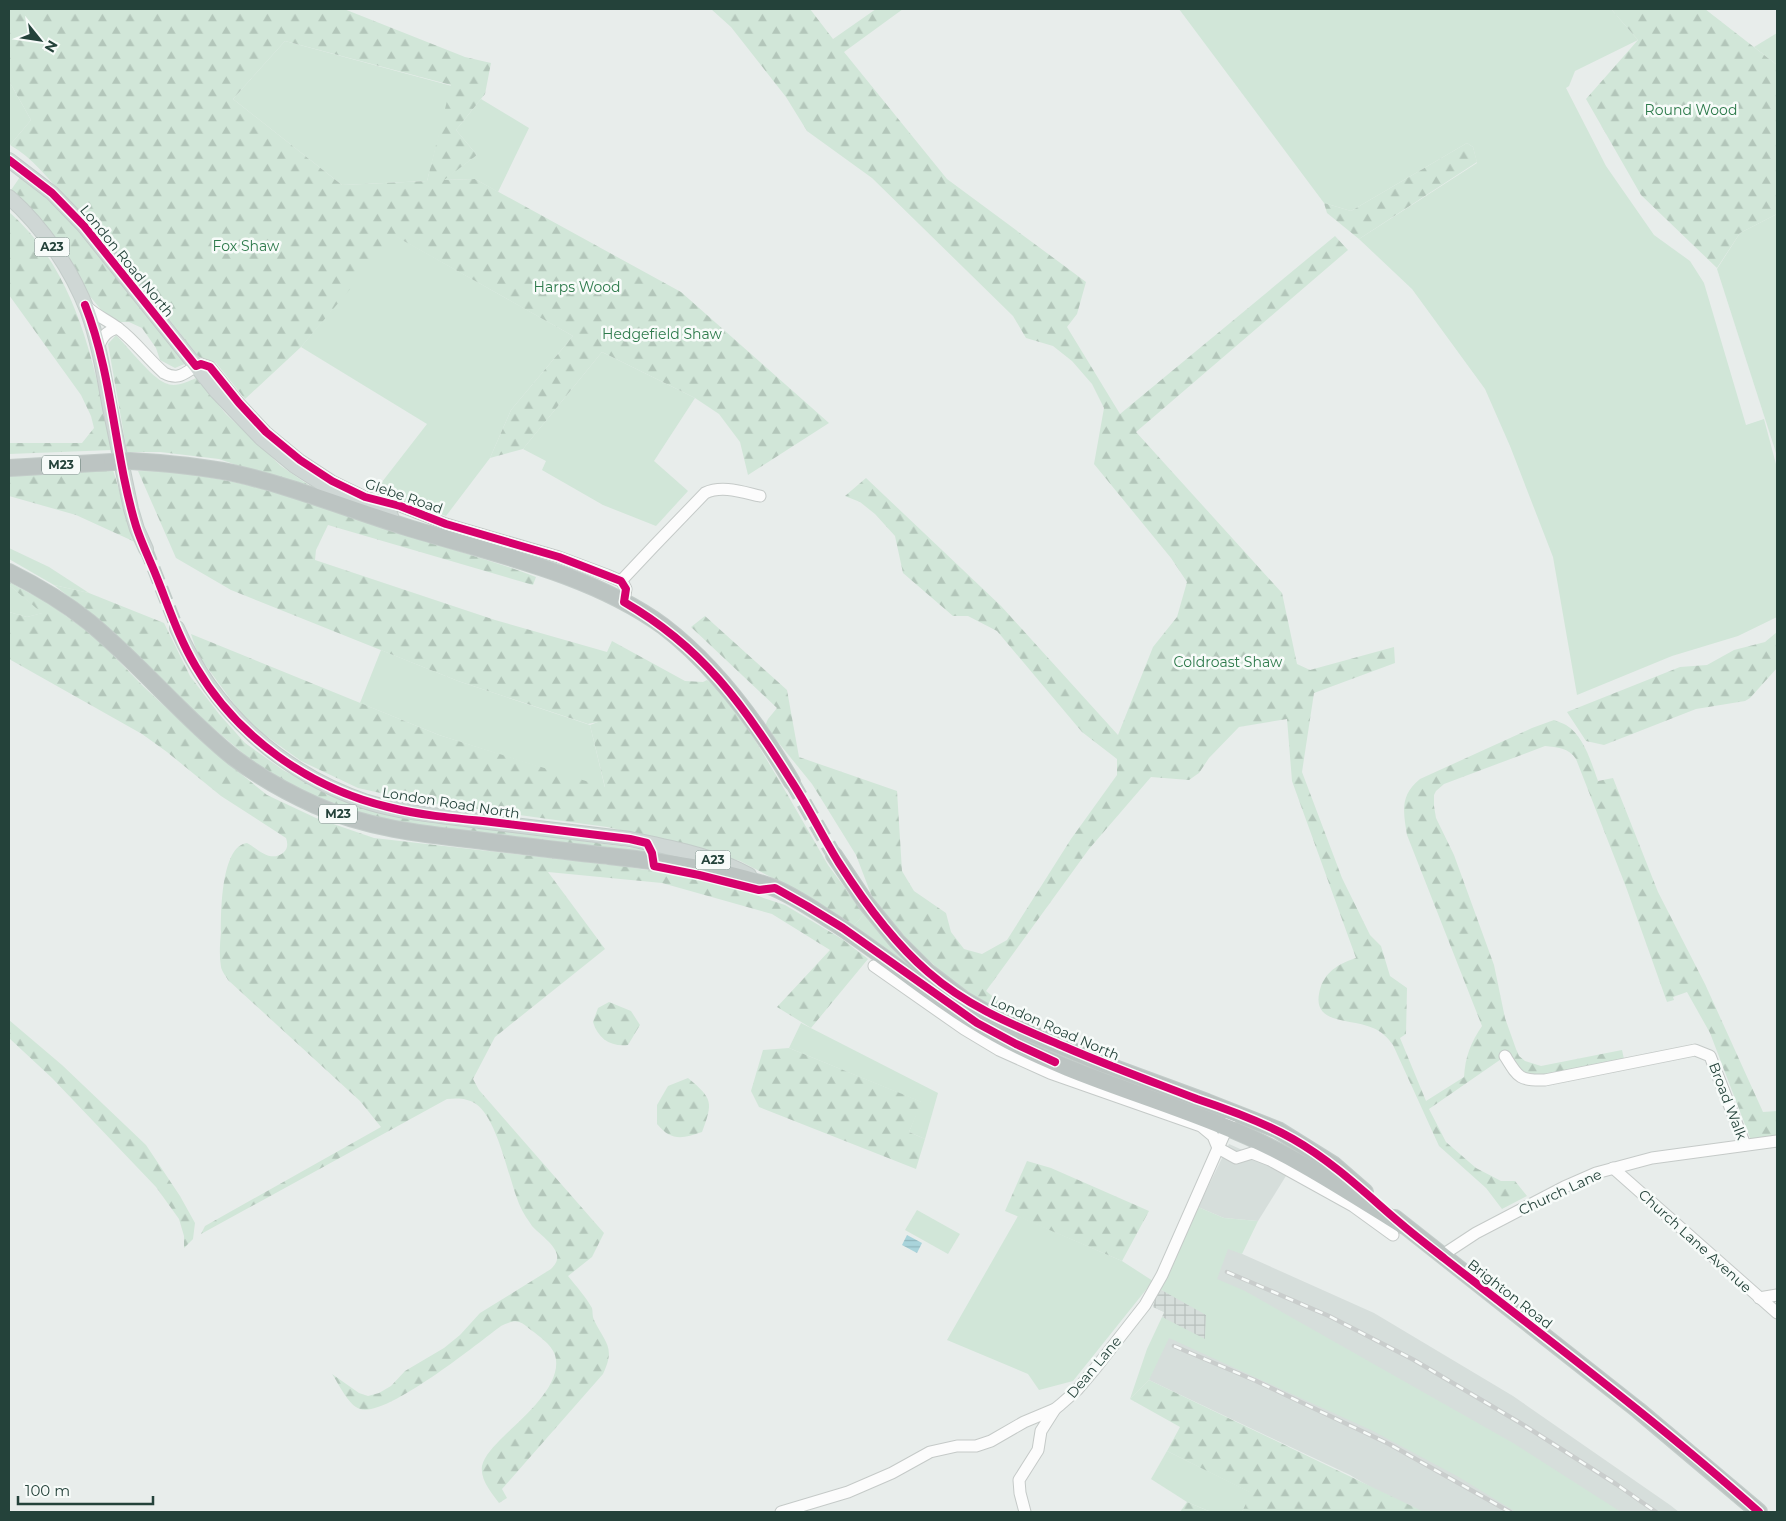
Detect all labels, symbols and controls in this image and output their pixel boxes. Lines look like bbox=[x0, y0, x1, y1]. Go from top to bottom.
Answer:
north arrow bbox=[15, 15, 65, 65]
text: N bbox=[41, 37, 62, 56]
park label: Round Wood bbox=[1645, 101, 1737, 119]
street label: London Road North bbox=[76, 201, 178, 321]
park label: Fox Shaw bbox=[213, 237, 280, 255]
road number: A23 bbox=[34, 238, 70, 256]
park label: Harps Wood bbox=[534, 278, 620, 296]
park label: Hedgefield Shaw bbox=[602, 325, 723, 343]
road number: M23 bbox=[42, 456, 80, 474]
street label: Glebe Road bbox=[363, 474, 445, 518]
park label: Coldroast Shaw bbox=[1174, 653, 1283, 671]
street label: London Road North bbox=[381, 783, 521, 823]
road number: M23 bbox=[319, 804, 357, 824]
road number: A23 bbox=[696, 850, 730, 870]
street label: London Road North bbox=[988, 991, 1122, 1065]
street label: Broad Walk bbox=[1705, 1060, 1751, 1143]
street label: Church Lane bbox=[1516, 1165, 1604, 1219]
street label: Church Lane Avenue bbox=[1635, 1185, 1755, 1297]
street label: Brighton Road bbox=[1464, 1255, 1556, 1333]
street label: Dean Lane bbox=[1063, 1332, 1125, 1402]
scale bar bbox=[18, 1474, 152, 1506]
text: 100 m bbox=[25, 1481, 70, 1500]

